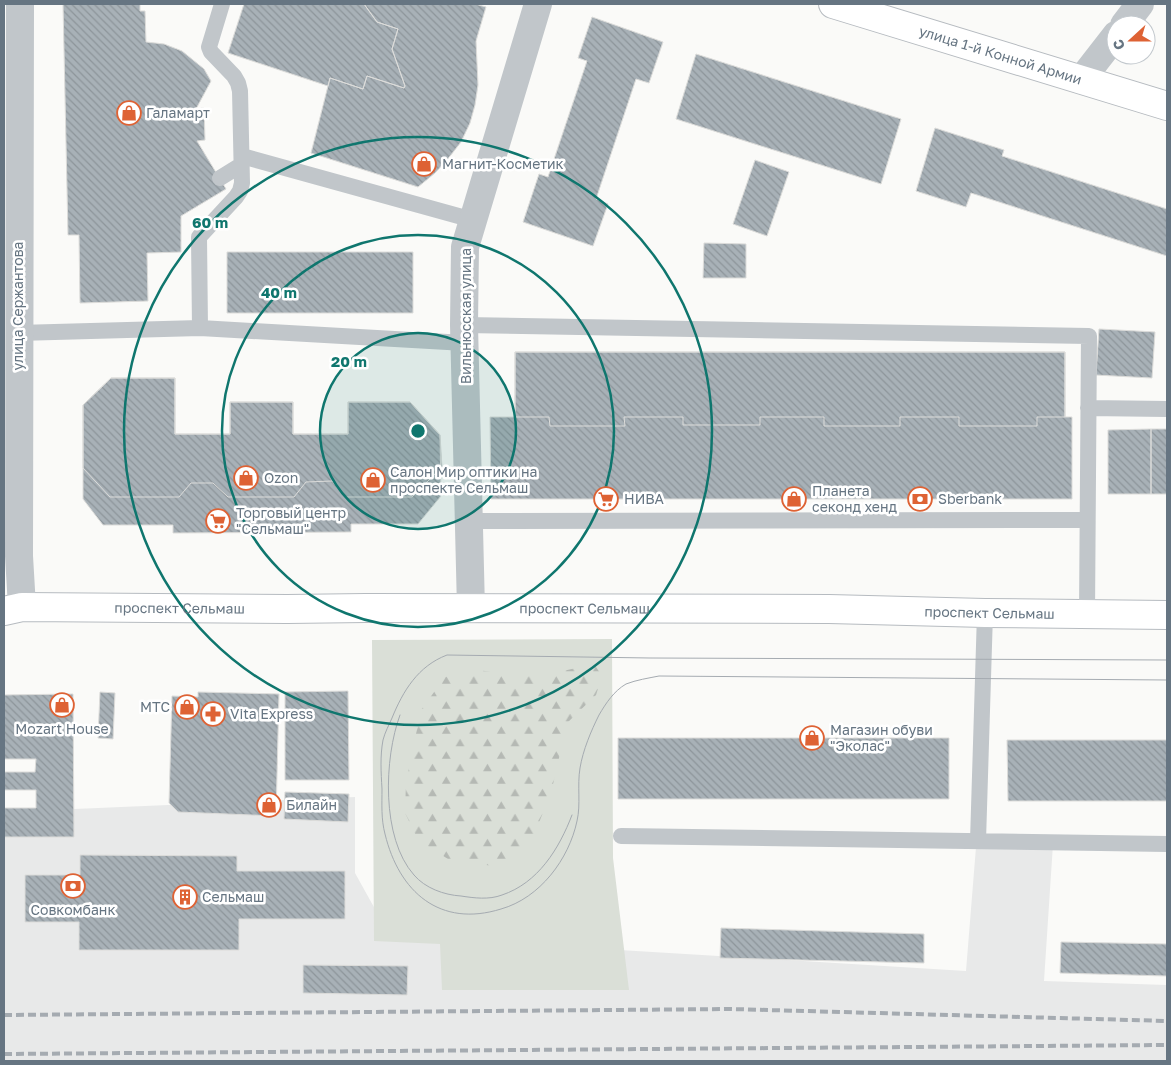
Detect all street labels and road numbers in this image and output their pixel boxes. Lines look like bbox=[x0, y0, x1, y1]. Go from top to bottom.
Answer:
street label: улица 1-й Конной Армии bbox=[917, 22, 1084, 88]
street label: улица Сержантова bbox=[9, 242, 26, 370]
street label: Вильнюсская улица bbox=[457, 248, 474, 384]
street label: проспект Сельмаш bbox=[114, 599, 245, 617]
street label: проспект Сельмаш bbox=[519, 599, 650, 617]
street label: проспект Сельмаш bbox=[924, 602, 1055, 622]

